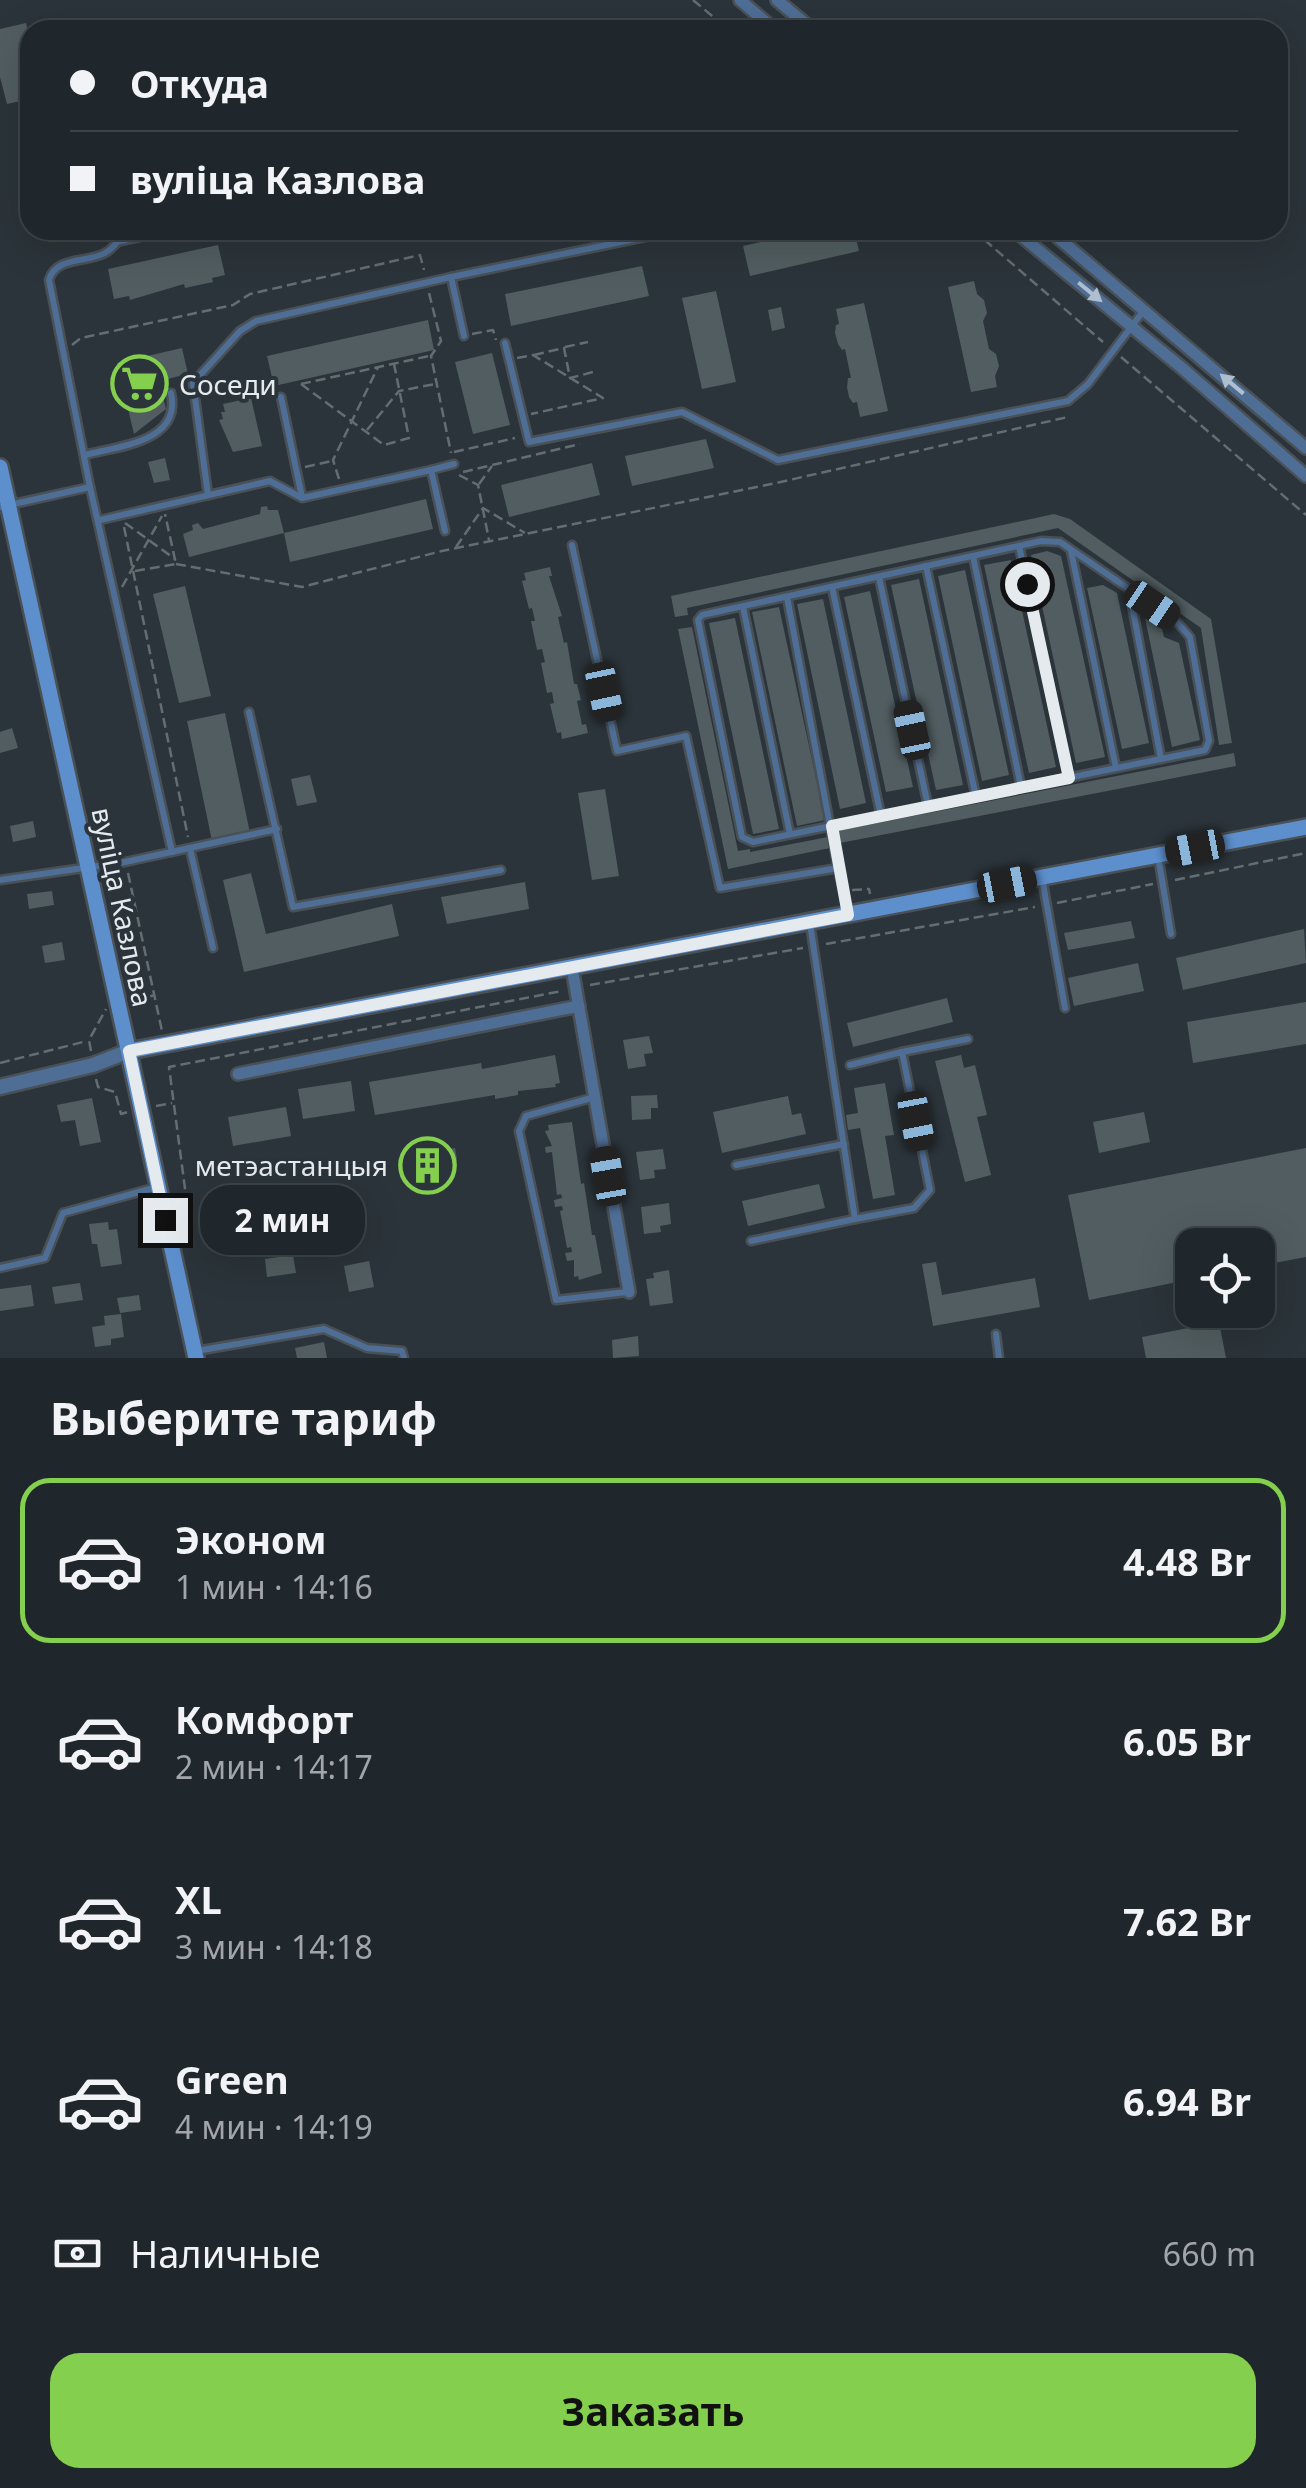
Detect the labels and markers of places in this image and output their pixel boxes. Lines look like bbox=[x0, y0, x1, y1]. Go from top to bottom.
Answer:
supermarket icon: Соседи bbox=[110, 354, 170, 414]
place label: Соседи bbox=[179, 365, 277, 403]
building icon: метэастанцыя bbox=[397, 1135, 457, 1195]
place label: метэастанцыя bbox=[195, 1146, 388, 1184]

